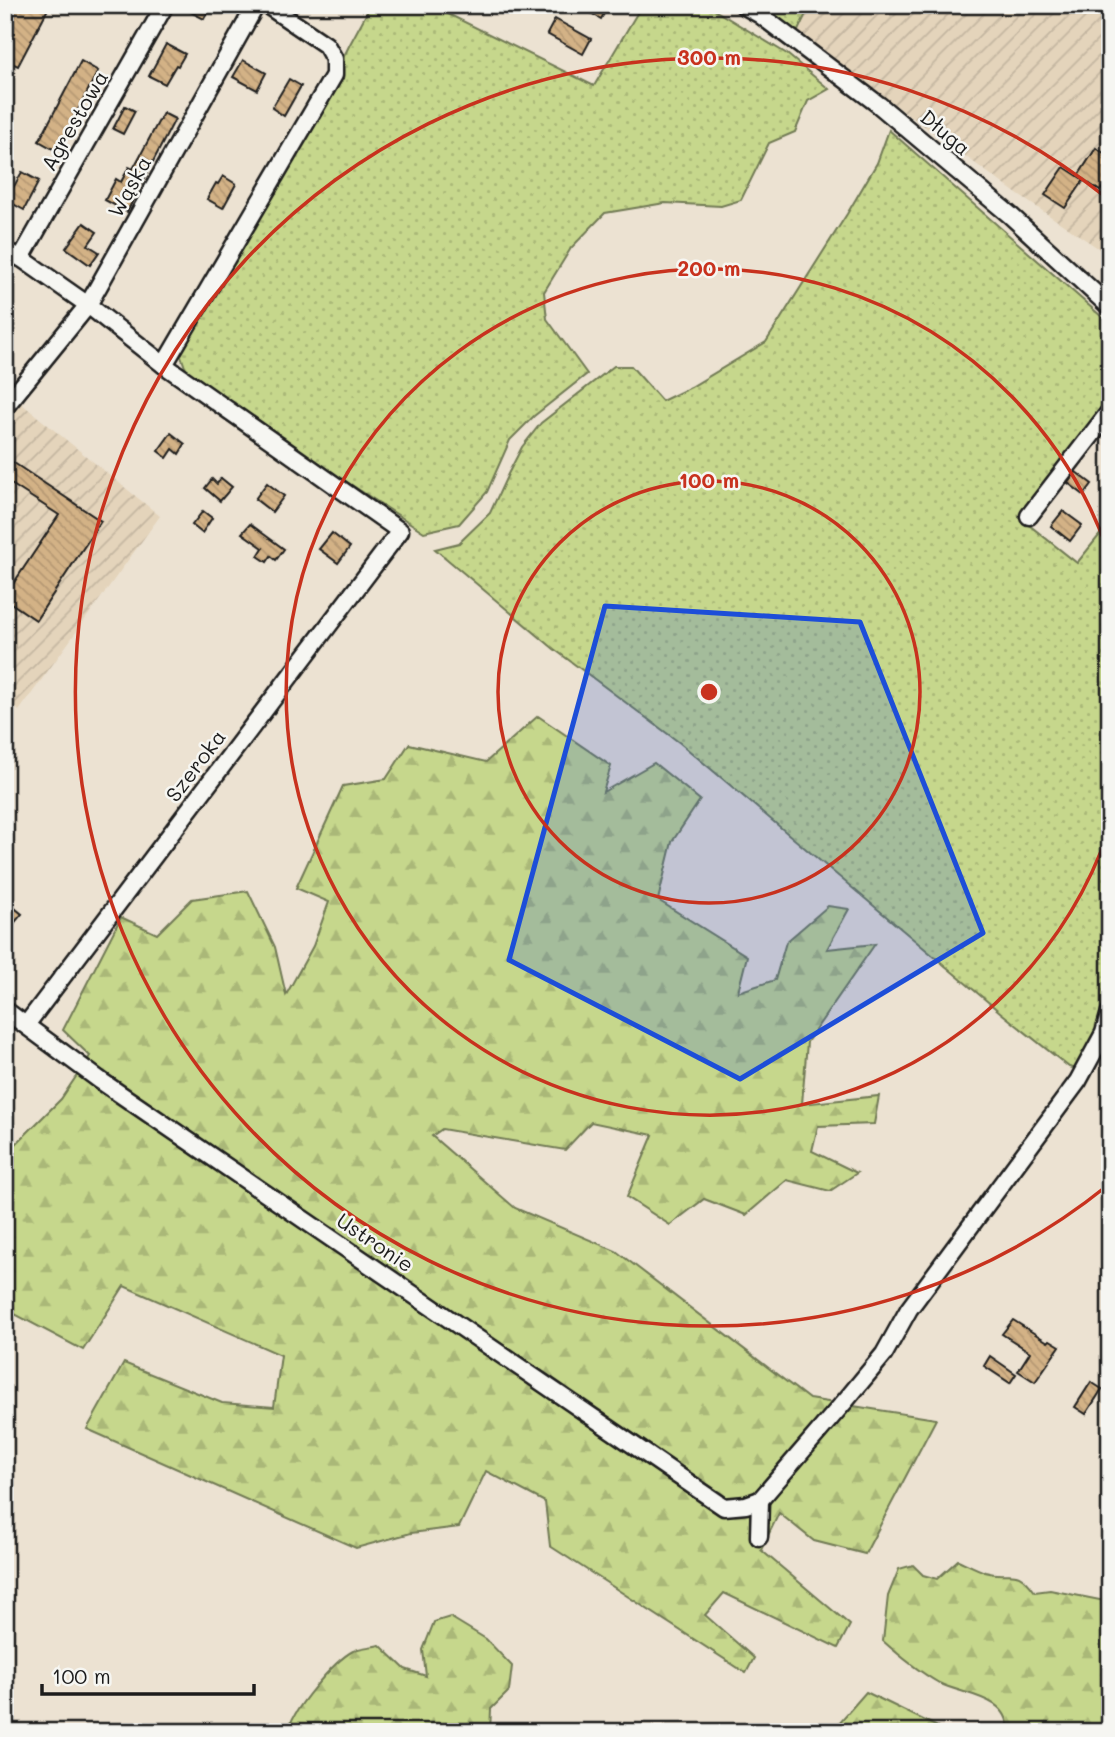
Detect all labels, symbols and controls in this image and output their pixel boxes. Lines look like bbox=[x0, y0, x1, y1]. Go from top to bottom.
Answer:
text: 300 m bbox=[677, 43, 741, 70]
street label: Agrestowa bbox=[34, 65, 113, 175]
street label: Długa bbox=[915, 103, 977, 161]
street label: Wąska bbox=[101, 151, 156, 222]
text: 200 m bbox=[678, 254, 740, 281]
text: 100 m bbox=[679, 466, 739, 493]
centre of rings bbox=[697, 680, 721, 704]
street label: Szeroka bbox=[159, 724, 231, 807]
street label: Ustronie bbox=[332, 1206, 420, 1277]
scale bar bbox=[42, 1653, 254, 1697]
text: 100 m bbox=[52, 1662, 111, 1689]

